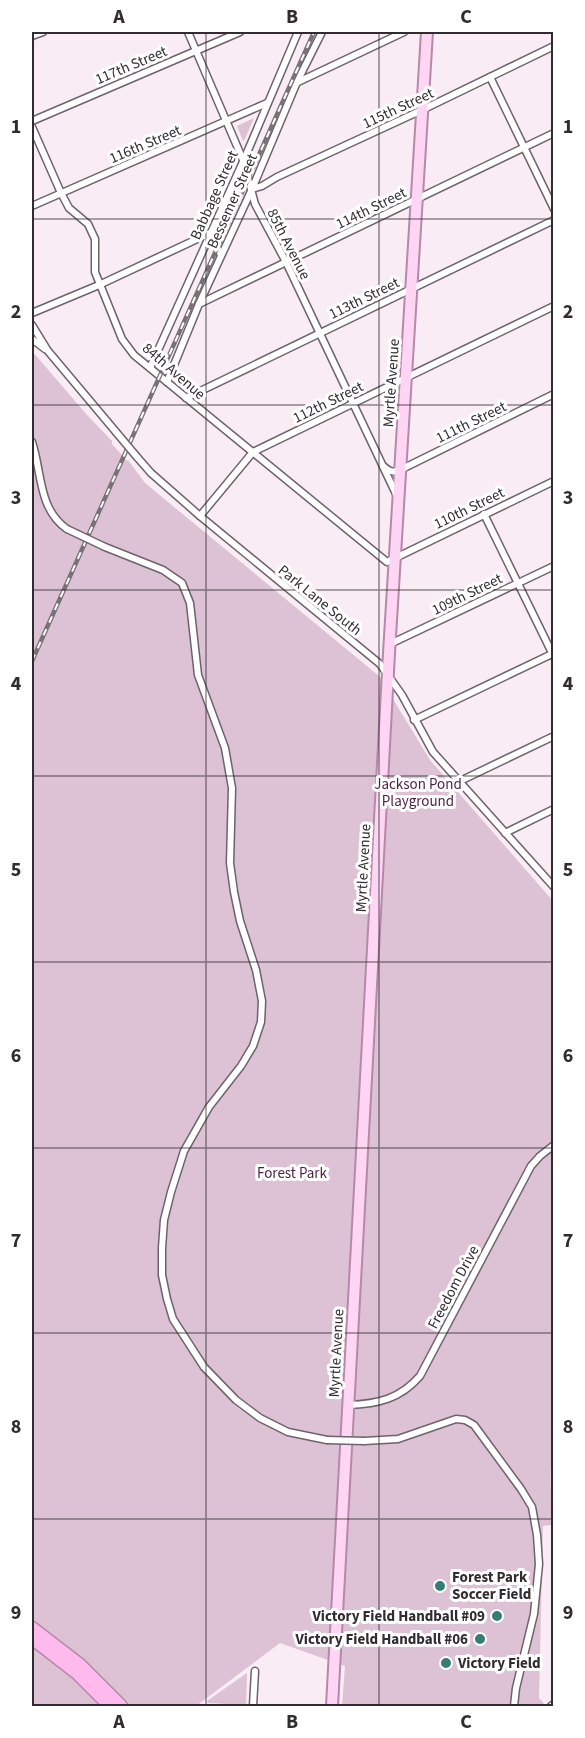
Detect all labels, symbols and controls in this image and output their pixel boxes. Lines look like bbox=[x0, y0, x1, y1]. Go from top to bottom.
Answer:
text: A bbox=[112, 3, 125, 31]
text: B bbox=[286, 3, 298, 31]
text: C bbox=[460, 3, 472, 31]
street label: 117th Street bbox=[92, 41, 170, 90]
street label: 115th Street bbox=[359, 83, 437, 134]
text: 1 bbox=[11, 113, 21, 141]
text: 1 bbox=[563, 113, 573, 141]
street label: 116th Street bbox=[106, 120, 184, 169]
street label: Babbage Street bbox=[185, 147, 244, 243]
street label: Bessemer Street bbox=[202, 150, 263, 252]
street label: 114th Street bbox=[332, 182, 410, 235]
street label: 85th Avenue bbox=[262, 205, 315, 283]
street label: 113th Street bbox=[325, 272, 403, 325]
text: 2 bbox=[11, 298, 21, 326]
text: 2 bbox=[563, 298, 573, 326]
street label: 84th Avenue bbox=[138, 338, 210, 405]
street label: Myrtle Avenue bbox=[378, 338, 405, 428]
street label: 112th Street bbox=[289, 376, 367, 429]
street label: 111th Street bbox=[432, 396, 510, 449]
street label: 110th Street bbox=[430, 482, 508, 535]
text: 3 bbox=[11, 484, 21, 512]
text: 3 bbox=[563, 484, 573, 512]
street label: Park Lane South bbox=[273, 560, 366, 641]
street label: 109th Street bbox=[428, 568, 506, 621]
text: 4 bbox=[11, 670, 22, 698]
text: 4 bbox=[563, 670, 574, 698]
park label: Jackson Pond Playground bbox=[374, 774, 462, 812]
street label: Myrtle Avenue bbox=[351, 823, 376, 913]
text: 5 bbox=[11, 856, 21, 884]
text: 5 bbox=[563, 856, 573, 884]
text: 6 bbox=[11, 1042, 21, 1070]
text: 6 bbox=[563, 1042, 573, 1070]
park label: Forest Park bbox=[257, 1163, 328, 1184]
text: 7 bbox=[11, 1227, 21, 1255]
text: 7 bbox=[563, 1227, 573, 1255]
street label: Freedom Drive bbox=[423, 1242, 484, 1333]
street label: Myrtle Avenue bbox=[324, 1308, 349, 1398]
text: 8 bbox=[11, 1413, 21, 1441]
text: 8 bbox=[563, 1413, 573, 1441]
place label: Forest Park Soccer Field bbox=[452, 1567, 531, 1605]
marker: Forest Park Soccer Field bbox=[433, 1579, 447, 1593]
text: 9 bbox=[11, 1599, 21, 1627]
text: 9 bbox=[563, 1599, 573, 1627]
place label: Victory Field Handball #09 bbox=[311, 1606, 485, 1627]
marker: Victory Field Handball #09 bbox=[490, 1609, 504, 1623]
place label: Victory Field Handball #06 bbox=[294, 1629, 468, 1650]
marker: Victory Field Handball #06 bbox=[473, 1632, 487, 1646]
place label: Victory Field bbox=[457, 1653, 541, 1674]
marker: Victory Field bbox=[439, 1656, 453, 1670]
text: A bbox=[112, 1708, 125, 1736]
text: B bbox=[286, 1708, 298, 1736]
text: C bbox=[460, 1708, 472, 1736]

